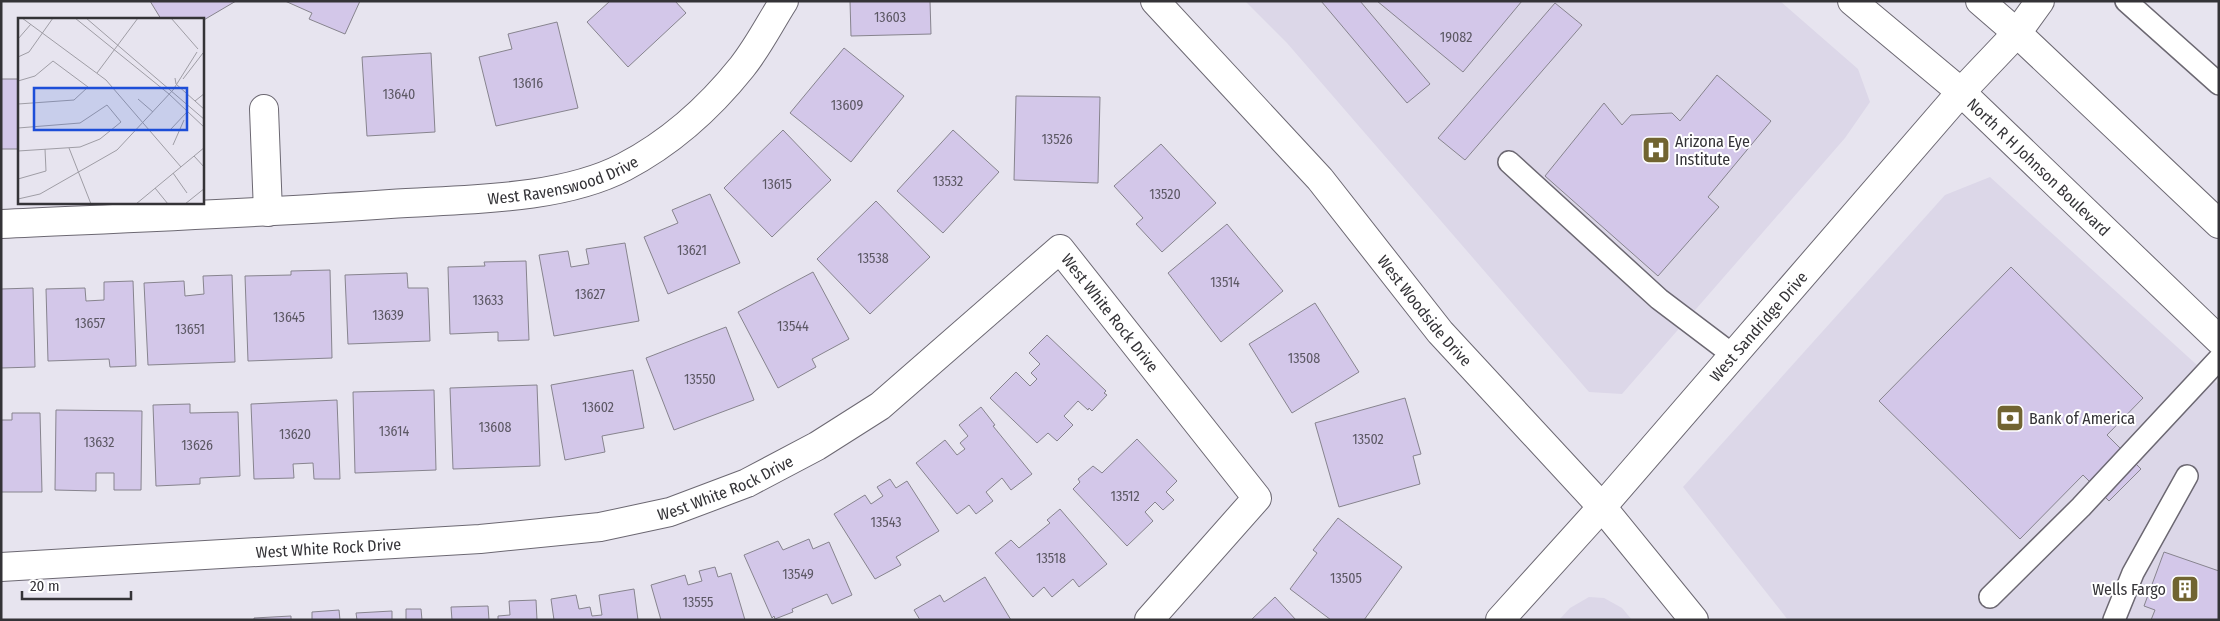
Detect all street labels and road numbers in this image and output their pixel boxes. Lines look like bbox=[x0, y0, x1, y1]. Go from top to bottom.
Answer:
street label: North R H Johnson Boulevard bbox=[1963, 94, 2114, 240]
street label: West Ravenswood Drive bbox=[487, 152, 642, 208]
street label: West White Rock Drive bbox=[1057, 250, 1163, 376]
street label: West Woodside Drive bbox=[1373, 252, 1476, 370]
street label: West Sandridge Drive bbox=[1706, 268, 1811, 386]
street label: West White Rock Drive bbox=[656, 451, 796, 524]
street label: West White Rock Drive bbox=[255, 535, 402, 562]

